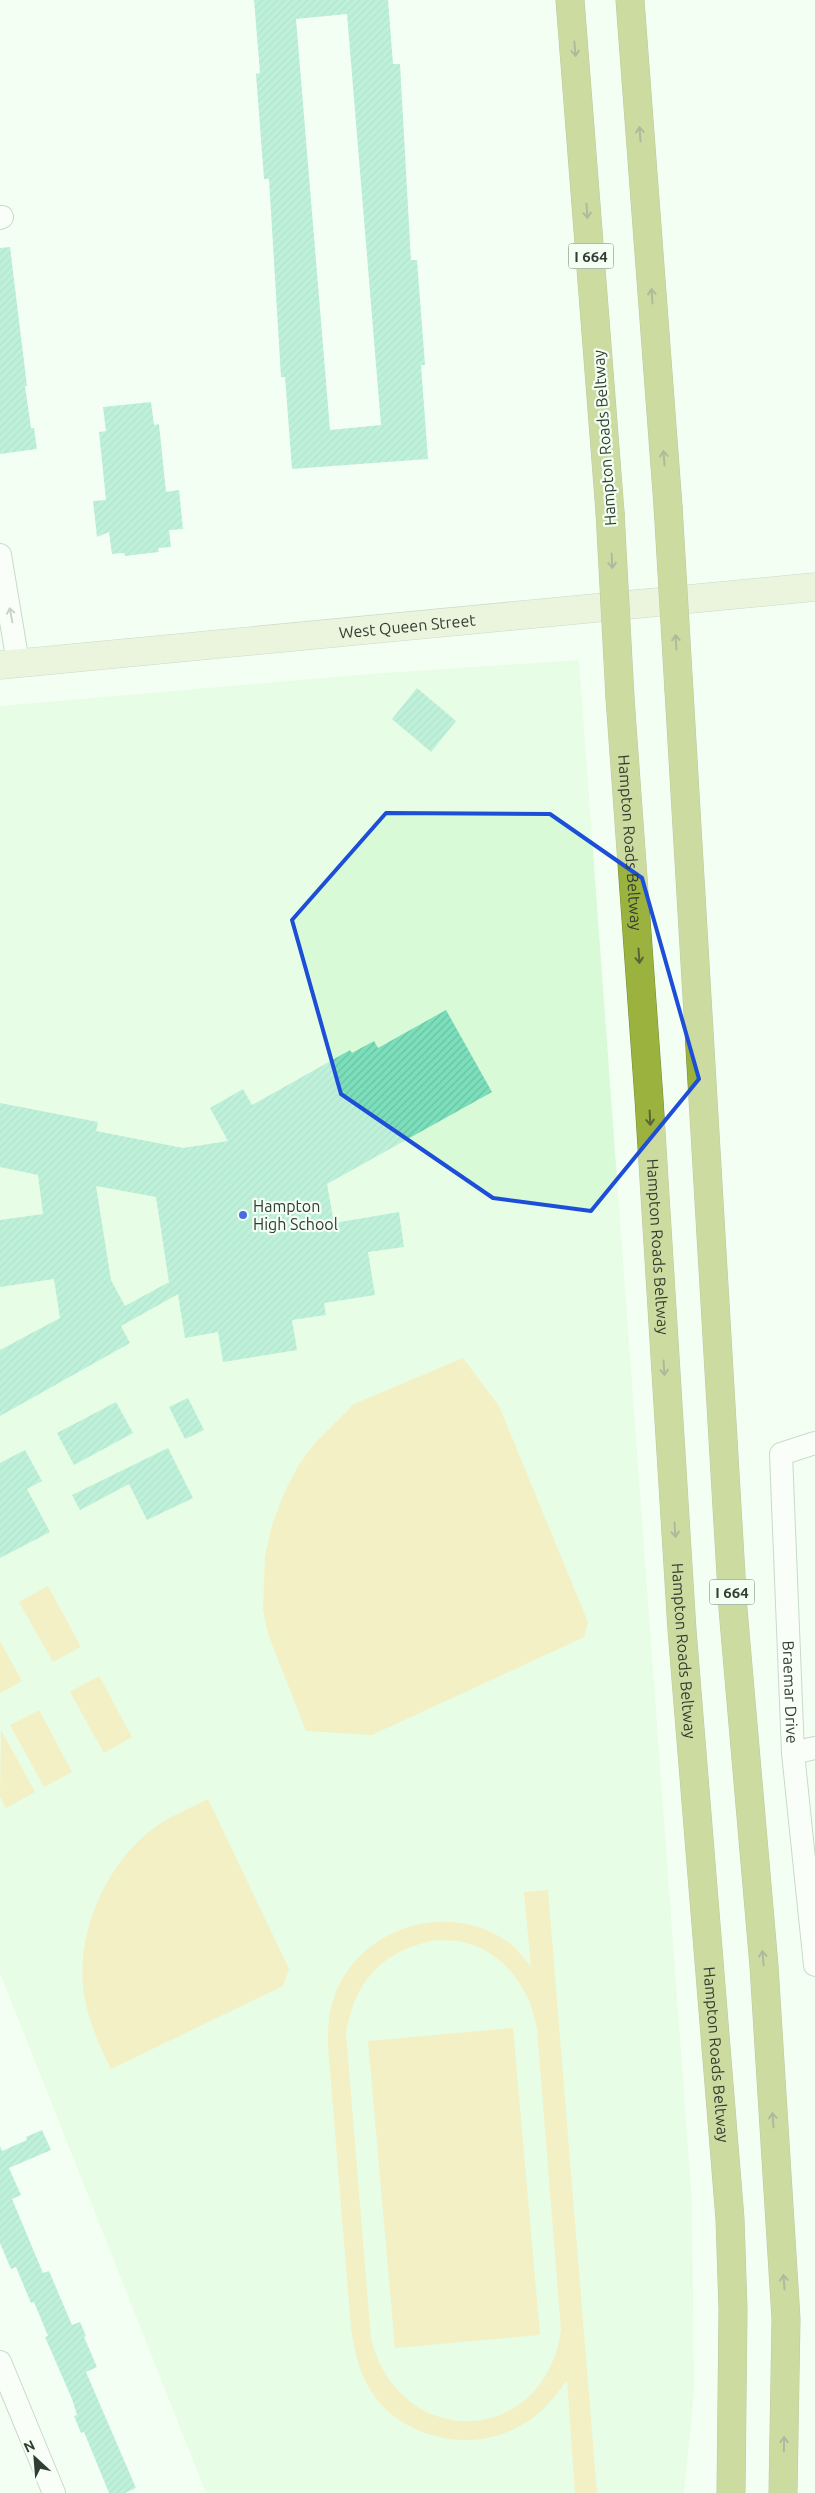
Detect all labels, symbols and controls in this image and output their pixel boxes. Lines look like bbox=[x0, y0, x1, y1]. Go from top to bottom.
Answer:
one-way arrow bbox=[570, 40, 579, 56]
one-way arrow bbox=[635, 126, 644, 142]
one-way arrow bbox=[583, 202, 592, 218]
road number: I 664 bbox=[568, 244, 614, 268]
one-way arrow bbox=[647, 288, 657, 304]
street label: Hampton Roads Beltway bbox=[589, 349, 619, 527]
one-way arrow bbox=[659, 450, 669, 466]
one-way arrow bbox=[608, 553, 617, 569]
one-way arrow bbox=[6, 607, 16, 623]
street label: West Queen Street bbox=[338, 610, 477, 642]
one-way arrow bbox=[671, 635, 680, 651]
street label: Hampton Roads Beltway bbox=[615, 754, 646, 932]
one-way arrow bbox=[634, 948, 643, 964]
one-way arrow bbox=[645, 1110, 654, 1126]
street label: Hampton Roads Beltway bbox=[644, 1158, 673, 1336]
place label: Hampton High School bbox=[253, 1197, 338, 1233]
marker: Hampton High School bbox=[237, 1209, 249, 1221]
one-way arrow bbox=[660, 1360, 669, 1376]
one-way arrow bbox=[671, 1522, 680, 1538]
street label: Hampton Roads Beltway bbox=[669, 1562, 700, 1740]
road number: I 664 bbox=[710, 1580, 754, 1604]
street label: Braemar Drive bbox=[779, 1640, 802, 1744]
one-way arrow bbox=[758, 1950, 768, 1966]
street label: Hampton Roads Beltway bbox=[700, 1966, 733, 2143]
one-way arrow bbox=[769, 2112, 778, 2128]
one-way arrow bbox=[779, 2274, 788, 2290]
north arrow bbox=[10, 2433, 60, 2483]
text: N bbox=[21, 2437, 38, 2456]
one-way arrow bbox=[779, 2437, 789, 2453]

